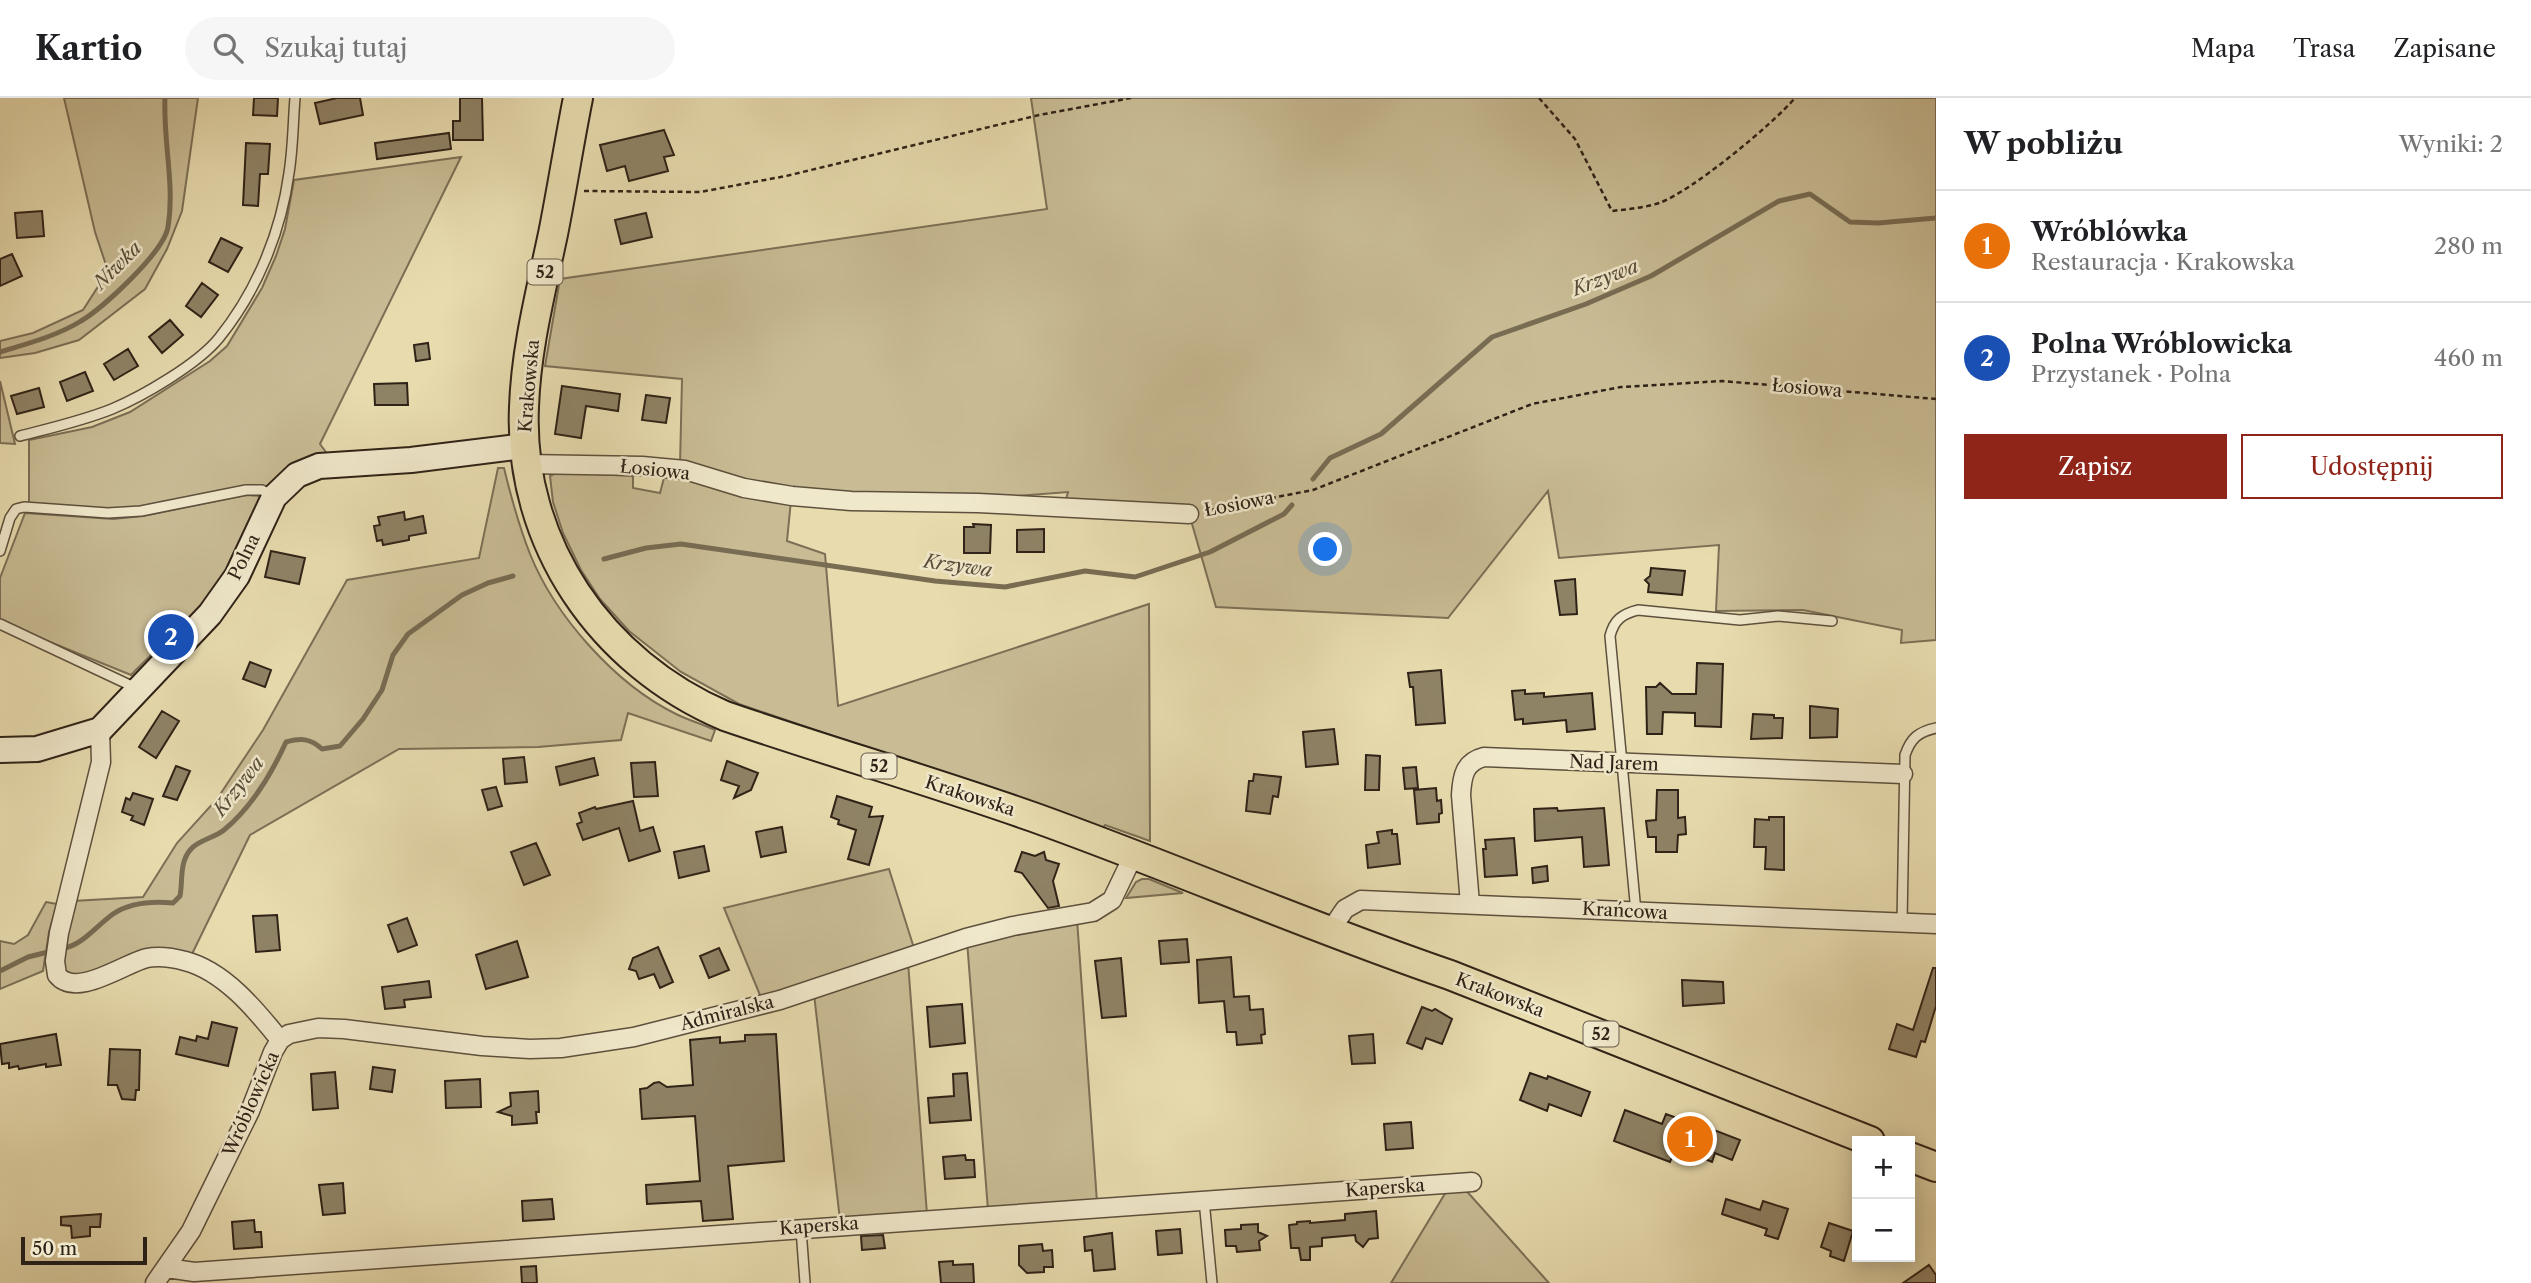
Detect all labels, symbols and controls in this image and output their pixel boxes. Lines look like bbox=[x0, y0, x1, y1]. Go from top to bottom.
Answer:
search box bbox=[185, 17, 675, 80]
text: Kartio bbox=[35, 28, 143, 69]
icon: search bbox=[209, 29, 247, 67]
text: Szukaj tutaj bbox=[265, 32, 407, 64]
text: Mapa bbox=[2191, 34, 2255, 63]
text: Trasa bbox=[2293, 34, 2355, 63]
text: Zapisane bbox=[2393, 34, 2496, 63]
text: W pobliżu bbox=[1964, 125, 2123, 162]
text: Wyniki: 2 bbox=[2399, 130, 2503, 158]
text: Wróblówka bbox=[2031, 216, 2188, 248]
text: 1 bbox=[1982, 232, 1992, 260]
text: 280 m bbox=[2434, 232, 2503, 260]
water label: Niwka bbox=[87, 236, 147, 296]
text: Restauracja · Krakowska bbox=[2031, 248, 2295, 276]
water label: Krzywa bbox=[1567, 254, 1642, 301]
road number: 52 bbox=[528, 260, 562, 284]
text: Polna Wróblowicka bbox=[2031, 328, 2292, 360]
street label: Krakowska bbox=[514, 338, 544, 433]
text: 2 bbox=[1980, 344, 1994, 372]
text: 460 m bbox=[2434, 344, 2503, 372]
text: Przystanek · Polna bbox=[2031, 360, 2231, 388]
street label: Łosiowa bbox=[1771, 374, 1844, 402]
button: Zapisz bbox=[1964, 434, 2227, 499]
button: Udostępnij bbox=[2241, 434, 2503, 499]
street label: Łosiowa bbox=[619, 455, 692, 485]
street label: Łosiowa bbox=[1202, 486, 1276, 522]
street label: Polna bbox=[223, 530, 265, 584]
your location bbox=[1308, 532, 1342, 566]
water label: Krzywa bbox=[920, 549, 994, 582]
pin: 2 bbox=[148, 611, 194, 663]
street label: Nad Jarem bbox=[1569, 750, 1659, 776]
water label: Krzywa bbox=[207, 752, 269, 822]
road number: 52 bbox=[862, 754, 896, 778]
street label: Krakowska bbox=[922, 771, 1018, 821]
street label: Krańcowa bbox=[1582, 898, 1669, 924]
street label: Krakowska bbox=[1453, 968, 1548, 1022]
street label: Admiralska bbox=[677, 991, 777, 1036]
road number: 52 bbox=[1584, 1022, 1618, 1046]
street label: Wróblowicka bbox=[218, 1048, 284, 1161]
pin: 1 bbox=[1667, 1113, 1713, 1165]
map controls bbox=[1852, 1136, 1915, 1262]
button: + bbox=[1852, 1136, 1915, 1199]
street label: Kaperska bbox=[1345, 1174, 1426, 1202]
button: − bbox=[1852, 1199, 1915, 1262]
street label: Kaperska bbox=[779, 1212, 860, 1240]
scale bar bbox=[21, 1234, 147, 1266]
text: 50 m bbox=[32, 1237, 77, 1260]

